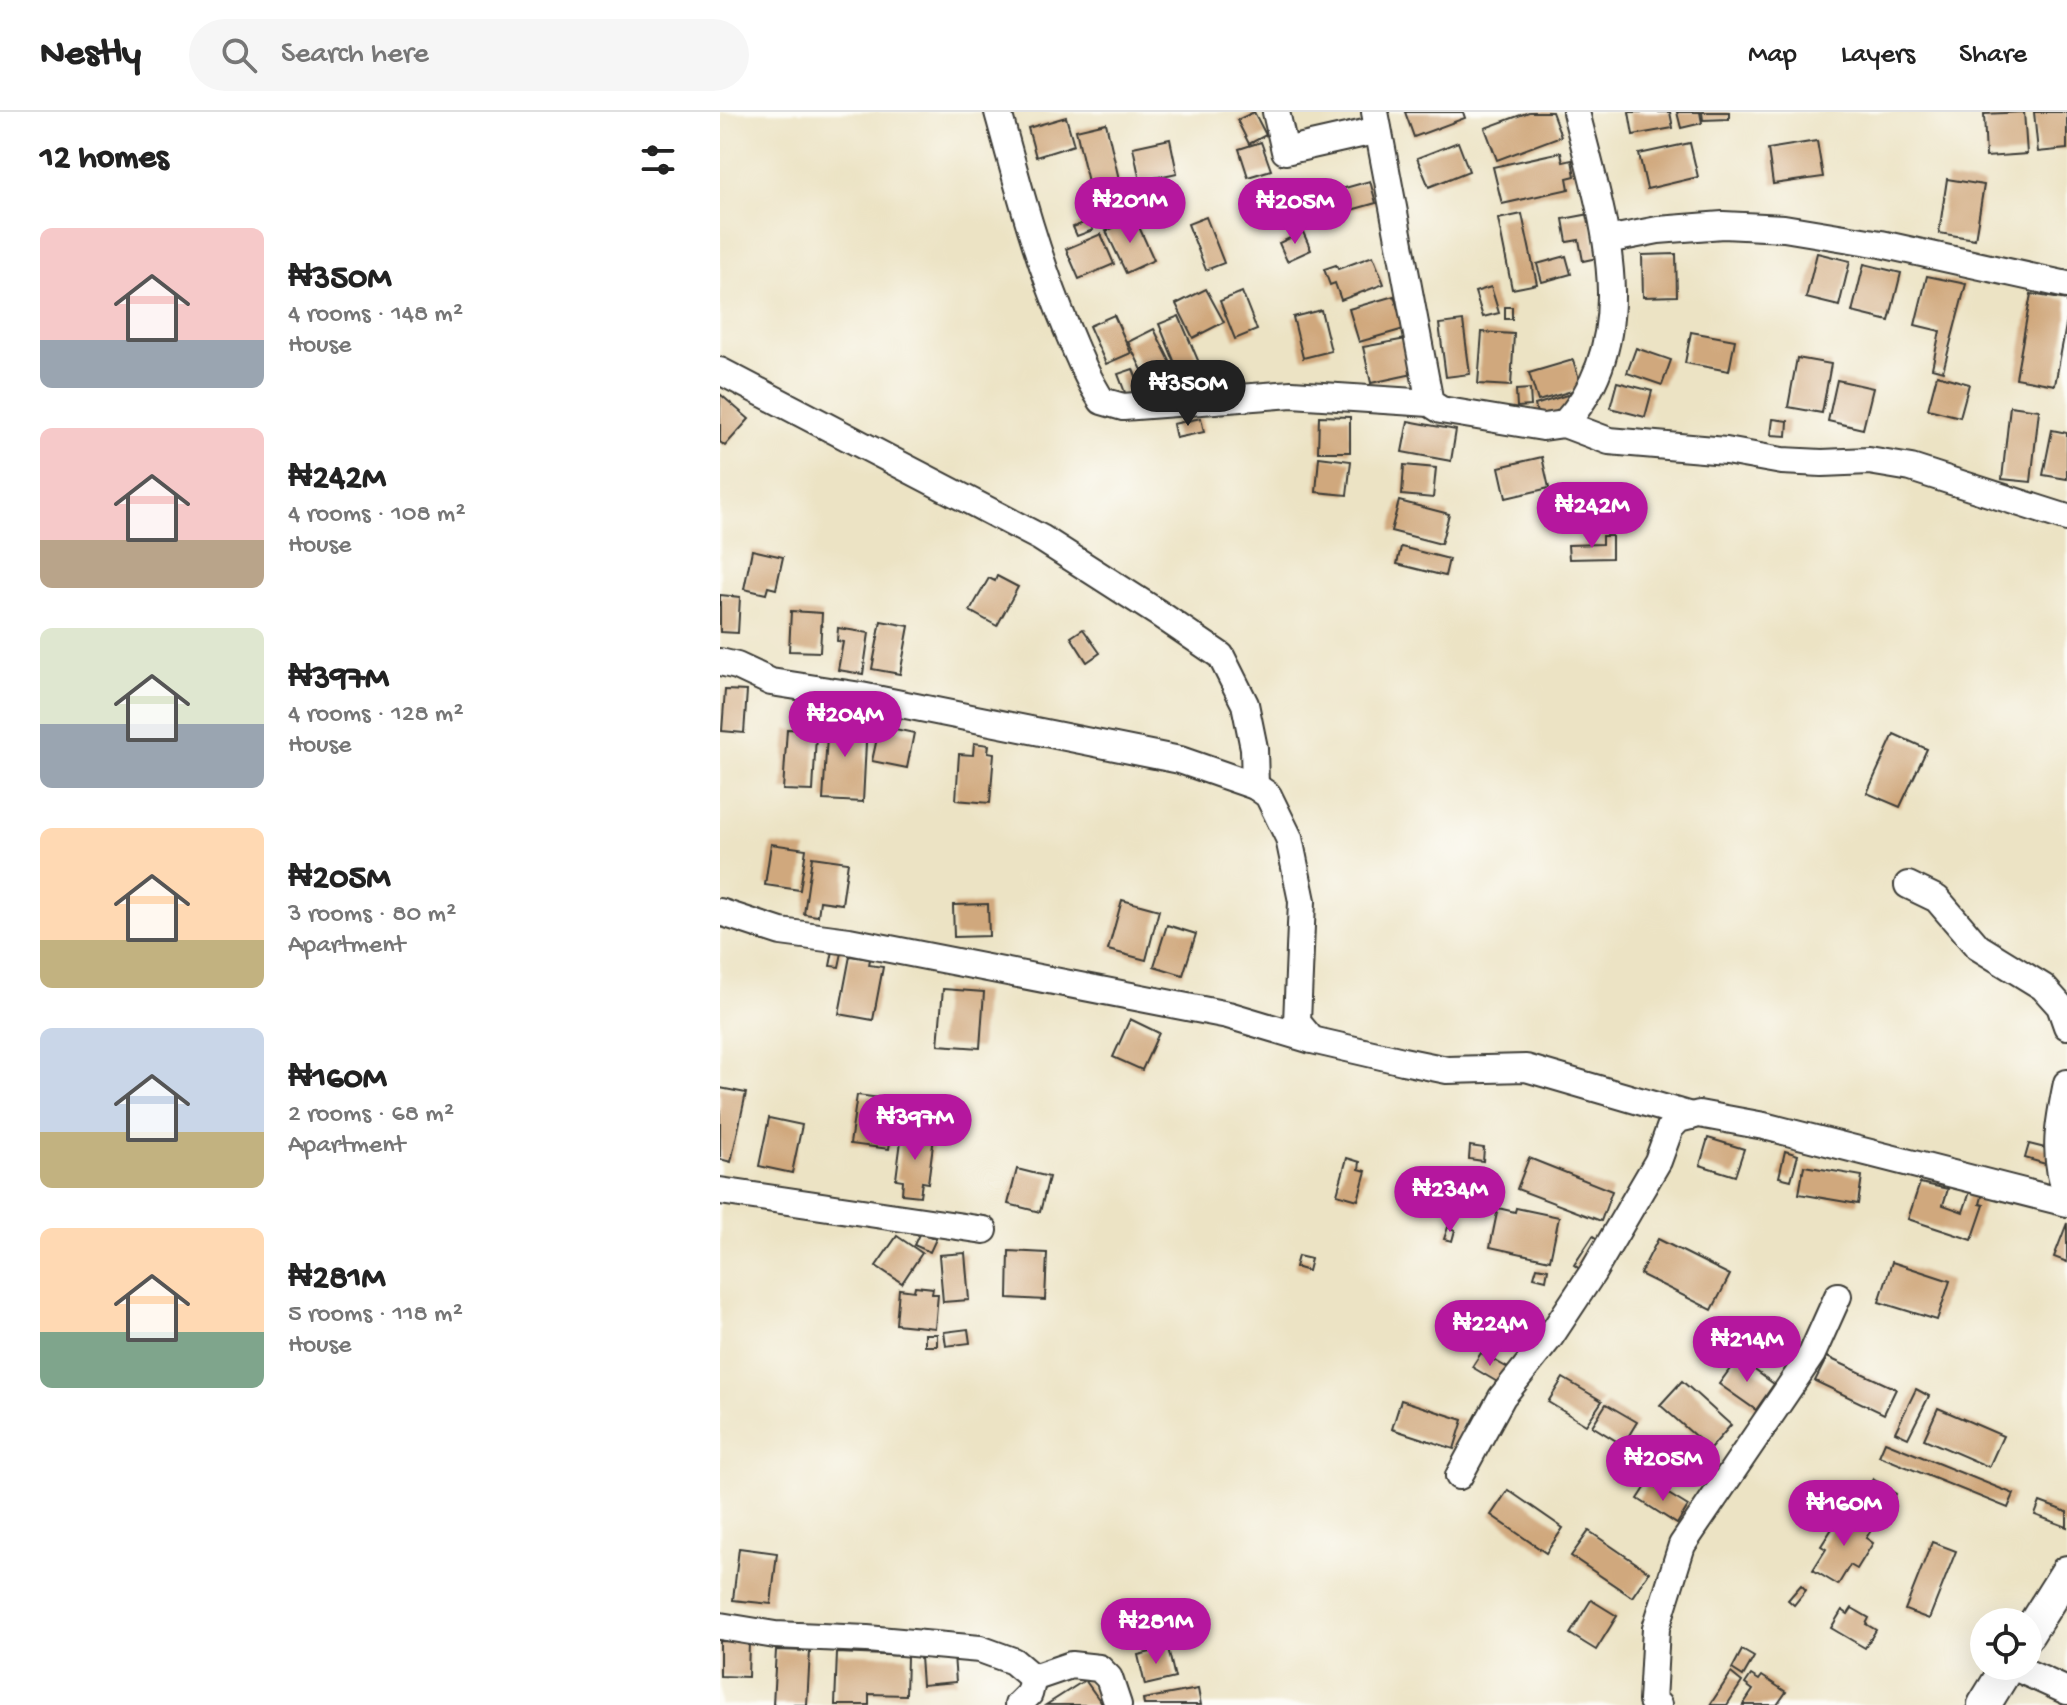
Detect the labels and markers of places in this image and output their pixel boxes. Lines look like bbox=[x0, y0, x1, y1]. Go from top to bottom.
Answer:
pin: ₦201M bbox=[1074, 177, 1186, 245]
pin: ₦205M bbox=[1239, 178, 1351, 246]
pin: ₦350M bbox=[1132, 360, 1244, 428]
pin: ₦242M bbox=[1536, 482, 1648, 550]
pin: ₦204M bbox=[789, 691, 901, 759]
pin: ₦397M bbox=[859, 1094, 971, 1162]
pin: ₦234M bbox=[1394, 1166, 1506, 1234]
pin: ₦224M bbox=[1434, 1300, 1546, 1368]
pin: ₦214M bbox=[1691, 1316, 1803, 1384]
pin: ₦205M bbox=[1607, 1435, 1719, 1503]
pin: ₦160M bbox=[1788, 1480, 1900, 1548]
pin: ₦281M bbox=[1100, 1598, 1212, 1666]

